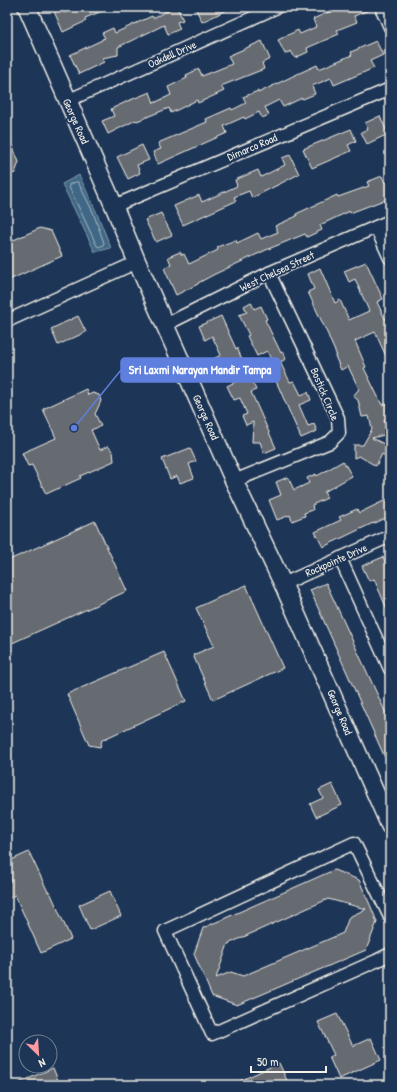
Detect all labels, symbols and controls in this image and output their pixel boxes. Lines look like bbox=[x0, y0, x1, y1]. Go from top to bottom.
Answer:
street label: Oakdell Drive bbox=[146, 37, 199, 71]
street label: George Road bbox=[60, 96, 92, 146]
street label: Dimarco Road bbox=[225, 130, 280, 164]
street label: West Chelsea Street bbox=[237, 248, 317, 294]
callout: Sri Laxmi Narayan Mandir Tampa bbox=[121, 358, 280, 382]
text: Sri Laxmi Narayan Mandir Tampa bbox=[129, 361, 272, 379]
street label: Bostick Circle bbox=[308, 365, 343, 423]
street label: George Road bbox=[190, 392, 222, 442]
street label: Rockpointe Drive bbox=[303, 540, 370, 580]
street label: George Road bbox=[324, 687, 356, 738]
north arrow bbox=[18, 1034, 58, 1074]
scale bar bbox=[251, 1048, 326, 1074]
text: 50 m bbox=[257, 1053, 278, 1070]
text: N bbox=[36, 1055, 48, 1071]

